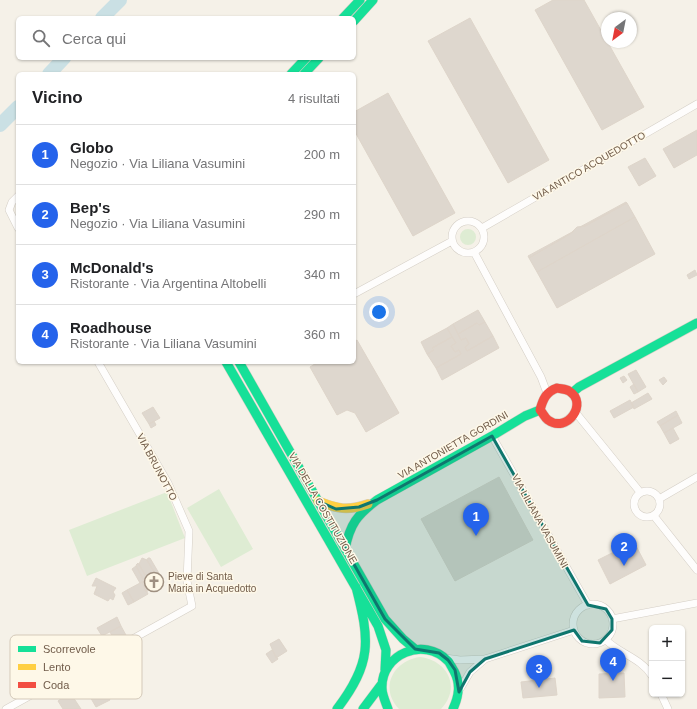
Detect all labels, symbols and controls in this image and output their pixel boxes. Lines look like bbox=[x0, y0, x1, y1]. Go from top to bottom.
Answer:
north arrow bbox=[601, 12, 637, 48]
search box bbox=[16, 16, 356, 60]
icon: search bbox=[30, 27, 52, 49]
text: Cerca qui bbox=[62, 30, 126, 47]
text: Vicino bbox=[32, 88, 83, 107]
text: 4 risultati bbox=[288, 91, 340, 106]
street label: VIA ANTICO ACQUEDOTTO bbox=[531, 129, 647, 203]
text: Globo bbox=[70, 139, 113, 156]
text: 1 bbox=[41, 147, 49, 162]
text: 200 m bbox=[304, 147, 340, 162]
text: Negozio · Via Liliana Vasumini bbox=[70, 156, 245, 171]
text: Bep's bbox=[70, 199, 110, 216]
text: 2 bbox=[41, 207, 49, 222]
text: 290 m bbox=[304, 207, 340, 222]
text: Negozio · Via Liliana Vasumini bbox=[70, 216, 245, 231]
text: McDonald's bbox=[70, 259, 154, 276]
text: 3 bbox=[41, 267, 49, 282]
text: 340 m bbox=[304, 267, 340, 282]
text: Ristorante · Via Argentina Altobelli bbox=[70, 276, 266, 291]
your location bbox=[369, 302, 389, 322]
text: Roadhouse bbox=[70, 319, 152, 336]
text: 4 bbox=[41, 327, 49, 342]
text: 360 m bbox=[304, 327, 340, 342]
text: Ristorante · Via Liliana Vasumini bbox=[70, 336, 257, 351]
street label: VIA ANTONIETTA GORDINI bbox=[396, 409, 510, 481]
street label: VIA BRUNOTTO bbox=[135, 432, 179, 503]
street label: VIA DELLA COSTITUZIONE bbox=[287, 450, 360, 566]
street label: VIA LILIANA VASUMINI bbox=[510, 472, 570, 570]
pin: 1 bbox=[463, 503, 489, 536]
pin: 2 bbox=[611, 533, 637, 566]
church icon: Pieve di Santa Maria in Acquedotto bbox=[143, 571, 165, 593]
place label: Pieve di Santa Maria in Acquedotto bbox=[168, 571, 257, 594]
map controls bbox=[649, 625, 685, 697]
button: + bbox=[649, 625, 685, 661]
legend bbox=[10, 635, 142, 699]
text: Scorrevole bbox=[43, 643, 96, 655]
pin: 4 bbox=[600, 648, 626, 681]
pin: 3 bbox=[526, 655, 552, 688]
text: Lento bbox=[43, 661, 71, 673]
button: − bbox=[649, 661, 685, 697]
text: Coda bbox=[43, 679, 70, 691]

